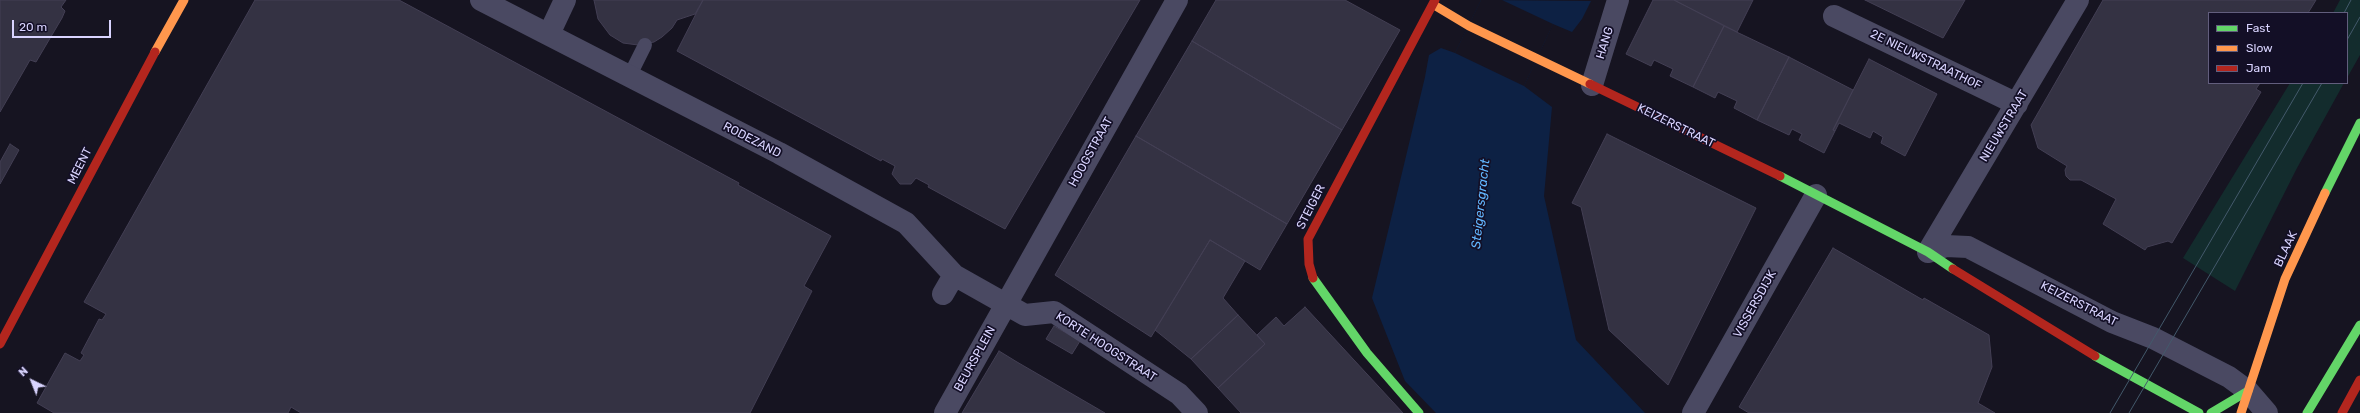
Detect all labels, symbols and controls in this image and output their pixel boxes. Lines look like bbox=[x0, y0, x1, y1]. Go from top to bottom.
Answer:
scale bar bbox=[14, 12, 113, 38]
legend bbox=[2208, 12, 2348, 84]
text: 20 m bbox=[19, 20, 47, 34]
text: Fast bbox=[2246, 21, 2270, 35]
street label: HANG bbox=[1593, 25, 1617, 61]
street label: 2E NIEUWSTRAATHOF bbox=[1868, 27, 1984, 93]
text: Slow bbox=[2246, 41, 2273, 55]
text: Jam bbox=[2246, 61, 2271, 75]
street label: NIEUWSTRAAT bbox=[1977, 88, 2031, 164]
street label: KEIZERSTRAAT bbox=[1635, 101, 1717, 151]
street label: HOOGSTRAAT bbox=[1066, 115, 1116, 189]
street label: RODEZAND bbox=[721, 119, 783, 161]
street label: MEENT bbox=[65, 145, 95, 187]
water label: Steigersgracht bbox=[1469, 158, 1493, 250]
street label: STEIGER bbox=[1294, 182, 1328, 232]
street label: BLAAK bbox=[2271, 229, 2301, 269]
street label: VISSERSDIJK bbox=[1731, 268, 1779, 340]
street label: KEIZERSTRAAT bbox=[2038, 278, 2120, 330]
street label: KORTE HOOGSTRAAT bbox=[1053, 309, 1159, 385]
street label: BEURSPLEIN bbox=[951, 324, 999, 394]
north arrow bbox=[12, 361, 52, 401]
text: N bbox=[16, 364, 31, 379]

